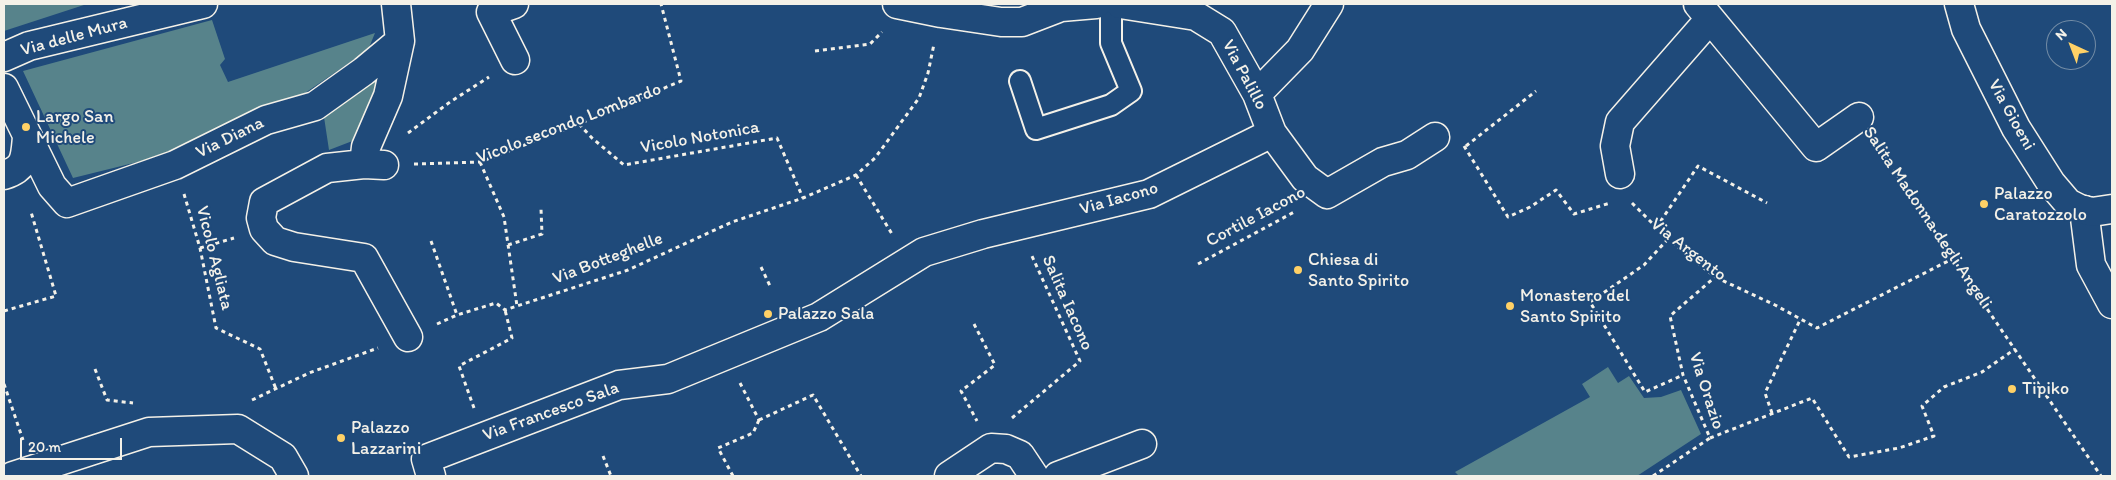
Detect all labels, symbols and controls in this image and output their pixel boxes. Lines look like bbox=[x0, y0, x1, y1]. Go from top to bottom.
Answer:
street label: Via delle Mura bbox=[18, 12, 130, 62]
north arrow bbox=[2046, 20, 2096, 70]
text: N bbox=[2052, 25, 2070, 44]
street label: Via Palillo bbox=[1217, 36, 1271, 114]
street label: Via Gioeni bbox=[1983, 76, 2039, 154]
street label: Vicolo secondo Lombardo bbox=[474, 79, 664, 169]
place label: Largo San Michele bbox=[36, 106, 114, 148]
street label: Via Diana bbox=[192, 112, 268, 164]
street label: Vicolo Notonica bbox=[639, 117, 761, 159]
marker: Largo San Michele bbox=[20, 121, 32, 133]
street label: Salita Madonna degli Angeli bbox=[1858, 123, 1996, 313]
street label: Via Iacono bbox=[1077, 178, 1161, 220]
street label: Cortile Iacono bbox=[1203, 182, 1309, 252]
place label: Palazzo Caratozzolo bbox=[1994, 183, 2087, 225]
marker: Palazzo Caratozzolo bbox=[1978, 198, 1990, 210]
street label: Vicolo Agliata bbox=[191, 204, 237, 312]
street label: Via Argento bbox=[1646, 214, 1730, 286]
street label: Via Botteghelle bbox=[550, 228, 666, 290]
place label: Chiesa di Santo Spirito bbox=[1308, 249, 1409, 292]
street label: Salita Iacono bbox=[1036, 252, 1098, 354]
marker: Chiesa di Santo Spirito bbox=[1292, 264, 1304, 276]
place label: Monastero del Santo Spirito bbox=[1520, 285, 1630, 328]
marker: Monastero del Santo Spirito bbox=[1504, 300, 1516, 312]
place label: Palazzo Sala bbox=[778, 303, 874, 325]
marker: Palazzo Sala bbox=[762, 308, 774, 320]
street label: Via Orazio bbox=[1683, 350, 1729, 432]
street label: Via Francesco Sala bbox=[480, 377, 622, 447]
place label: Tipiko bbox=[2022, 378, 2069, 400]
marker: Tipiko bbox=[2006, 383, 2018, 395]
place label: Palazzo Lazzarini bbox=[351, 417, 421, 459]
scale bar bbox=[22, 428, 125, 460]
marker: Palazzo Lazzarini bbox=[335, 432, 347, 444]
text: 20 m bbox=[28, 438, 61, 456]

